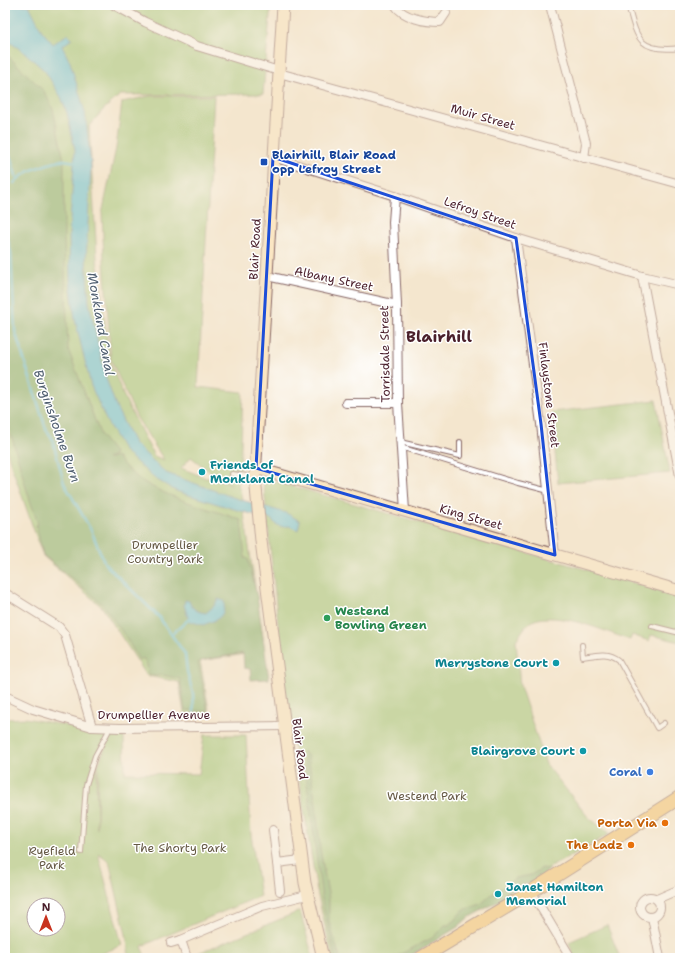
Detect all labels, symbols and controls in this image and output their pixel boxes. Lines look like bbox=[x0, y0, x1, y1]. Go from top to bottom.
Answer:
street label: Muir Street bbox=[449, 100, 517, 134]
place label: Blairhill, Blair Road opp Lefroy Street bbox=[272, 147, 396, 177]
marker: Blairhill, Blair Road opp Lefroy Street bbox=[259, 157, 269, 167]
street label: Lefroy Street bbox=[442, 193, 518, 233]
street label: Blair Road bbox=[245, 218, 265, 280]
street label: Albany Street bbox=[293, 263, 375, 295]
water label: Monkland Canal bbox=[84, 271, 118, 377]
street label: Torrisdale Street bbox=[376, 305, 394, 403]
district label: Blairhill bbox=[406, 326, 472, 347]
street label: Finlaystone Street bbox=[535, 341, 563, 449]
water label: Burginsholme Burn bbox=[30, 367, 84, 485]
place label: Friends of Monkland Canal bbox=[210, 457, 314, 487]
marker: Friends of Monkland Canal bbox=[197, 467, 207, 477]
street label: King Street bbox=[438, 500, 504, 534]
park label: Drumpellier Country Park bbox=[127, 537, 203, 567]
place label: Westend Bowling Green bbox=[335, 603, 427, 633]
marker: Westend Bowling Green bbox=[322, 613, 332, 623]
place label: Merrystone Court bbox=[435, 655, 548, 671]
marker: Merrystone Court bbox=[551, 658, 561, 668]
street label: Drumpellier Avenue bbox=[98, 707, 211, 723]
street label: Blair Road bbox=[288, 718, 312, 781]
place label: Blairgrove Court bbox=[471, 743, 575, 759]
marker: Blairgrove Court bbox=[578, 746, 588, 756]
place label: Coral bbox=[609, 764, 642, 780]
marker: Coral bbox=[645, 767, 655, 777]
park label: Westend Park bbox=[387, 788, 467, 804]
place label: Porta Via bbox=[597, 815, 658, 831]
marker: Porta Via bbox=[660, 818, 670, 828]
place label: The Ladz bbox=[566, 837, 623, 853]
park label: The Shorty Park bbox=[133, 840, 227, 856]
marker: The Ladz bbox=[626, 840, 636, 850]
park label: Ryefield Park bbox=[28, 843, 76, 873]
place label: Janet Hamilton Memorial bbox=[506, 879, 604, 909]
marker: Janet Hamilton Memorial bbox=[493, 889, 503, 899]
north arrow bbox=[26, 897, 66, 937]
text: N bbox=[42, 900, 51, 915]

